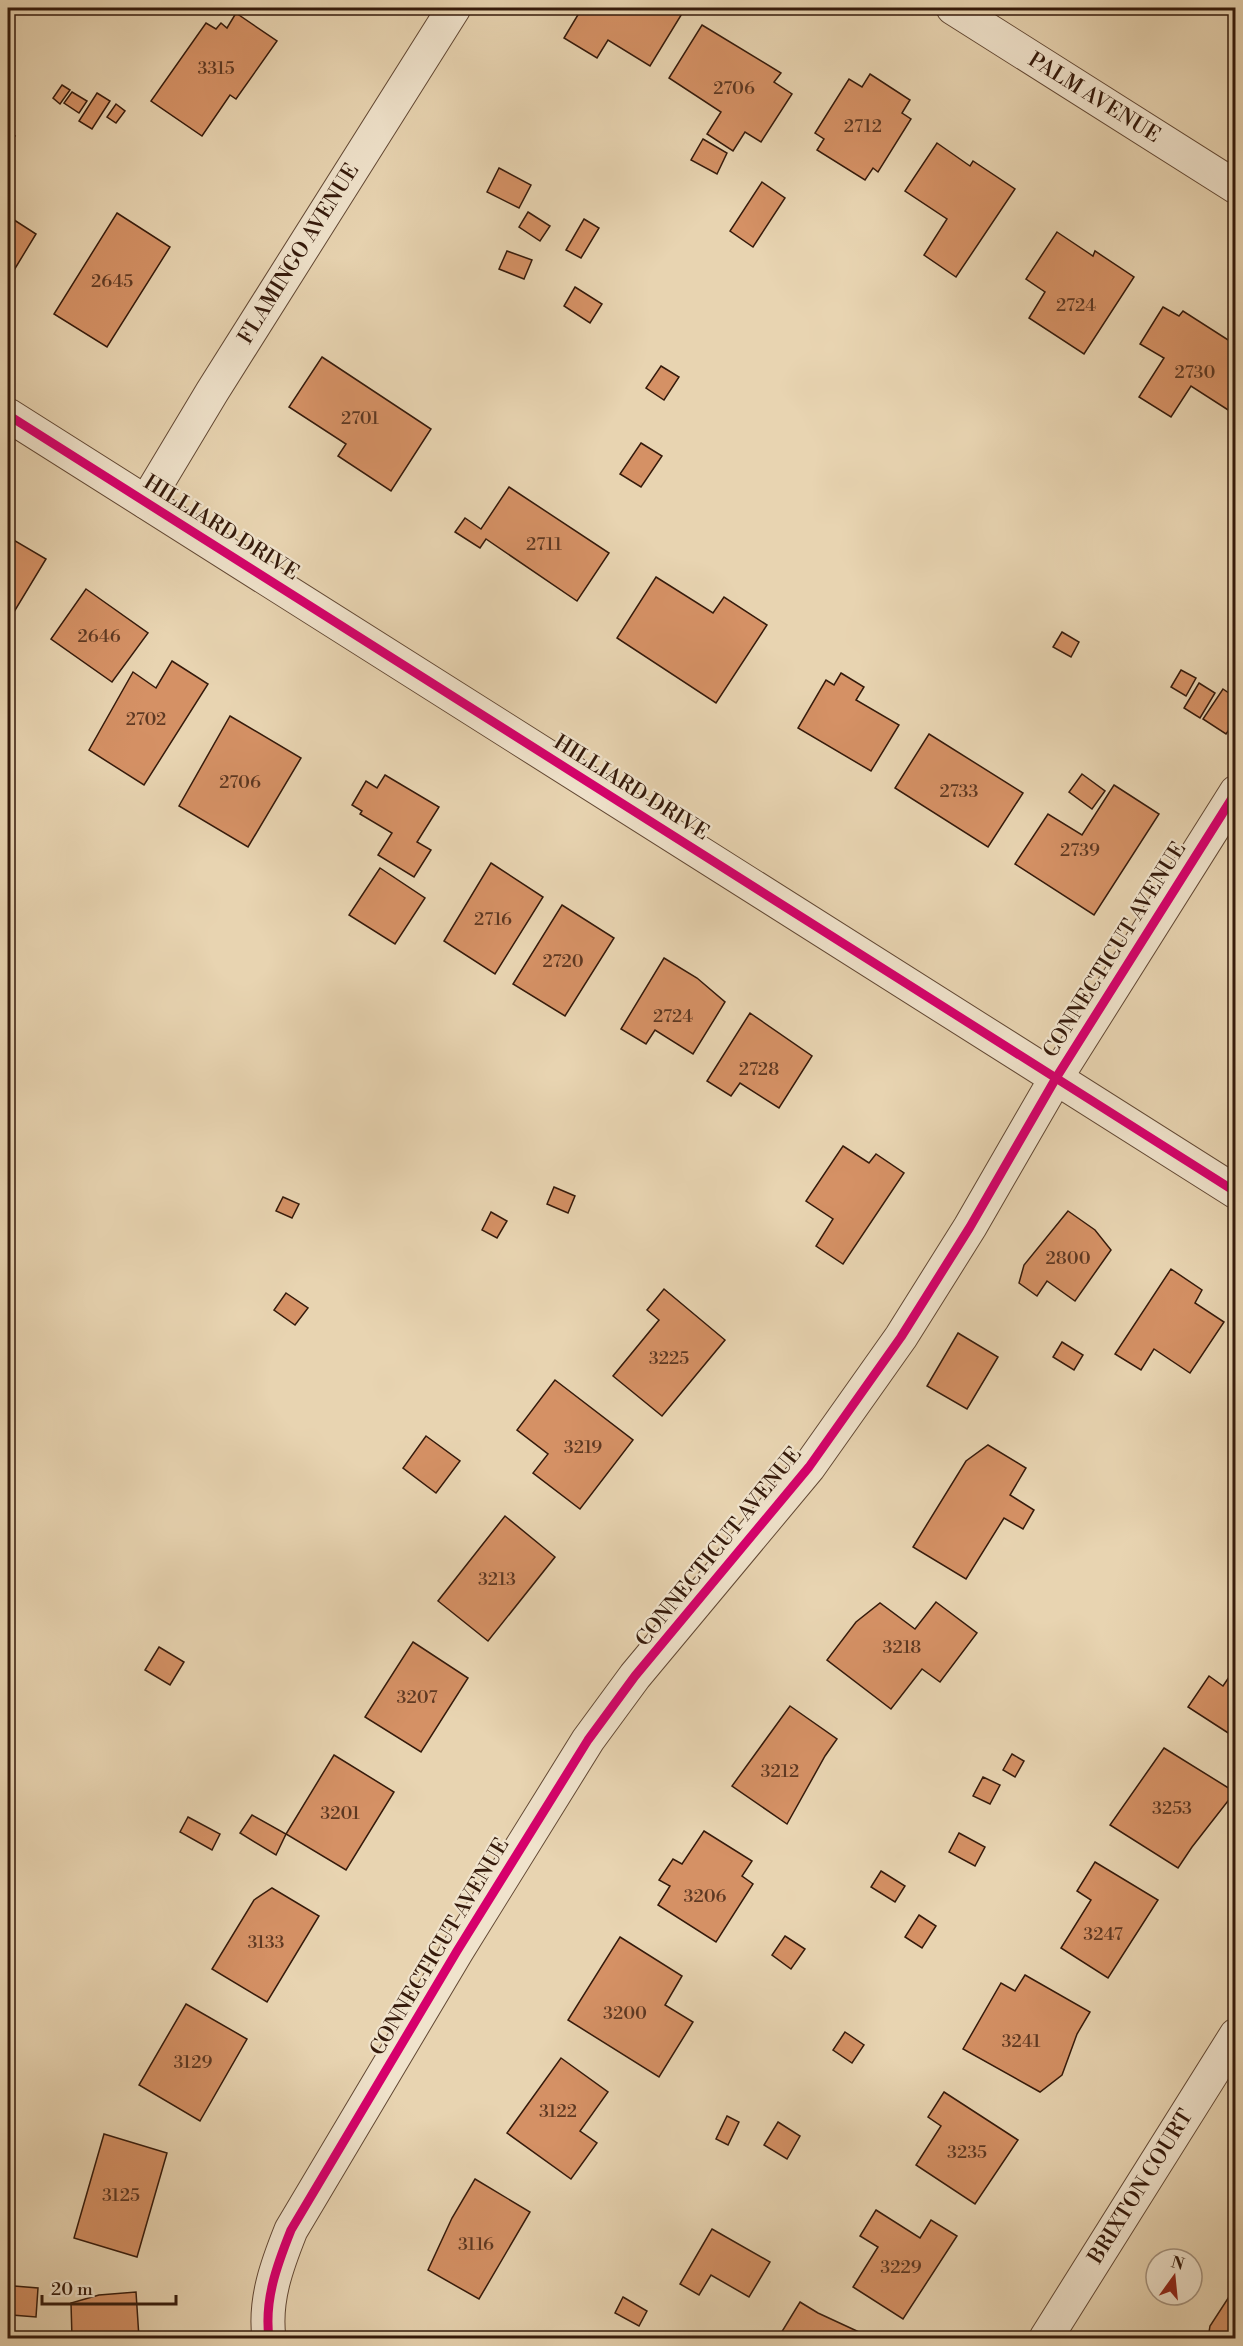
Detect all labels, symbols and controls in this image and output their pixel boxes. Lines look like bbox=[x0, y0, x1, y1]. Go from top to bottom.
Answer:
street label: PALM AVENUE bbox=[1023, 47, 1165, 149]
house number: 3315 bbox=[197, 57, 235, 80]
house number: 2706 bbox=[713, 77, 755, 100]
house number: 2712 bbox=[844, 115, 882, 138]
street label: FLAMINGO AVENUE bbox=[233, 159, 365, 349]
house number: 2645 bbox=[91, 270, 133, 293]
house number: 2724 bbox=[1056, 294, 1096, 317]
house number: 2730 bbox=[1175, 361, 1216, 384]
house number: 2701 bbox=[341, 407, 379, 430]
street label: HILLIARD DRIVE bbox=[138, 470, 304, 586]
house number: 2711 bbox=[526, 533, 562, 556]
house number: 2646 bbox=[77, 625, 121, 648]
house number: 2702 bbox=[126, 708, 166, 731]
street label: HILLIARD DRIVE bbox=[548, 730, 714, 846]
house number: 2706 bbox=[219, 771, 261, 794]
house number: 2733 bbox=[940, 780, 979, 803]
street label: CONNECTICUT AVENUE bbox=[1038, 837, 1192, 1063]
house number: 2739 bbox=[1060, 839, 1100, 862]
house number: 2716 bbox=[474, 908, 512, 931]
house number: 2720 bbox=[542, 950, 584, 973]
house number: 2724 bbox=[653, 1005, 693, 1028]
house number: 2728 bbox=[739, 1058, 779, 1081]
house number: 2800 bbox=[1045, 1247, 1091, 1270]
house number: 3225 bbox=[649, 1347, 689, 1370]
house number: 3219 bbox=[564, 1436, 602, 1459]
street label: CONNECTICUT AVENUE bbox=[630, 1442, 808, 1652]
house number: 3213 bbox=[478, 1568, 516, 1591]
house number: 3218 bbox=[883, 1636, 921, 1659]
house number: 3207 bbox=[397, 1686, 438, 1709]
house number: 3212 bbox=[761, 1760, 799, 1783]
house number: 3253 bbox=[1152, 1797, 1192, 1820]
house number: 3201 bbox=[320, 1802, 360, 1825]
street label: CONNECTICUT AVENUE bbox=[365, 1833, 515, 2061]
house number: 3206 bbox=[683, 1885, 727, 1908]
house number: 3247 bbox=[1083, 1923, 1123, 1946]
house number: 3133 bbox=[247, 1931, 285, 1954]
house number: 3200 bbox=[603, 2002, 647, 2025]
house number: 3241 bbox=[1002, 2030, 1041, 2053]
house number: 3129 bbox=[174, 2051, 212, 2074]
house number: 3122 bbox=[539, 2100, 577, 2123]
street label: BRIXTON COURT bbox=[1083, 2105, 1199, 2269]
house number: 3235 bbox=[947, 2141, 987, 2164]
house number: 3125 bbox=[102, 2184, 140, 2207]
house number: 3116 bbox=[458, 2233, 494, 2256]
north arrow bbox=[1144, 2247, 1204, 2307]
house number: 3229 bbox=[880, 2256, 922, 2279]
scale bar bbox=[42, 2268, 176, 2306]
text: 20 m bbox=[51, 2278, 93, 2301]

